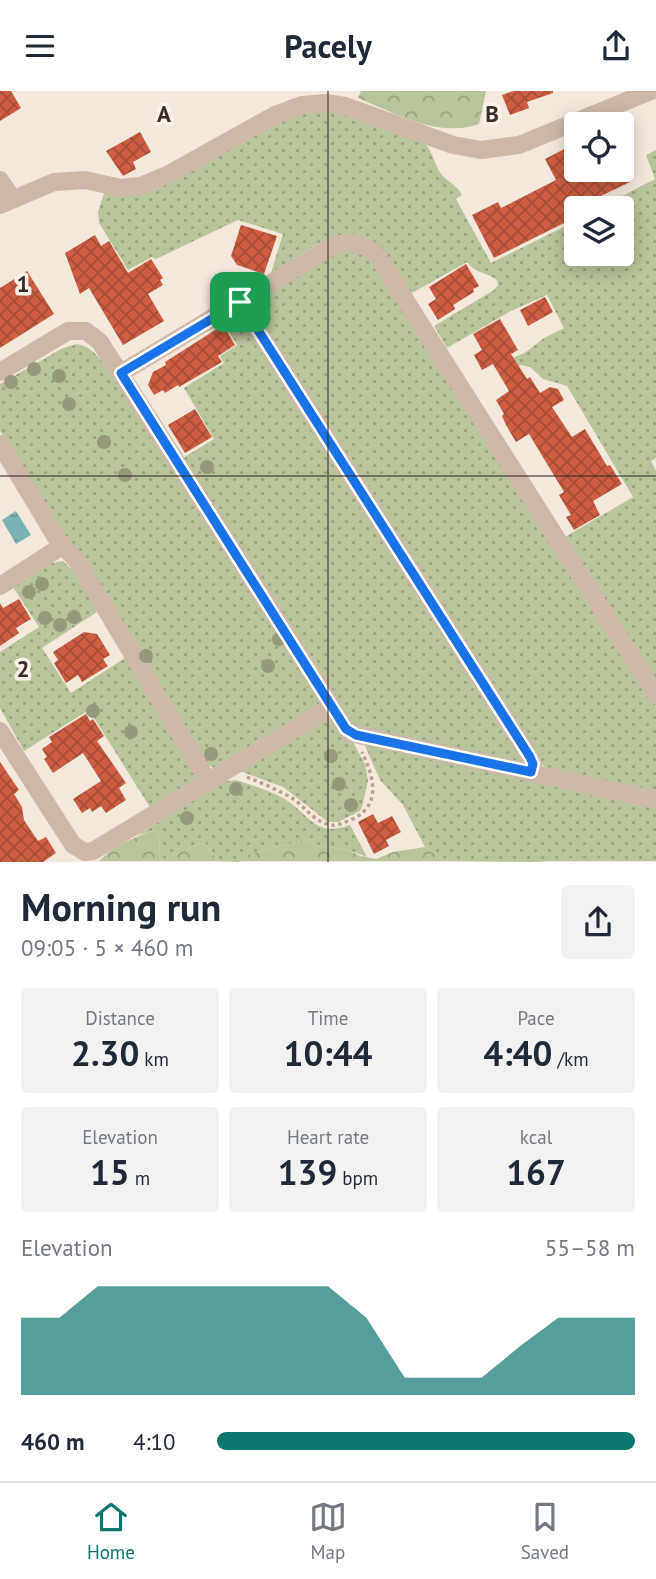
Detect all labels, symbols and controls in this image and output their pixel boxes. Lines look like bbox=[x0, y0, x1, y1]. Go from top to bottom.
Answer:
text: Pacely bbox=[284, 25, 372, 67]
icon: menu bbox=[21, 27, 59, 65]
icon: share bbox=[597, 27, 635, 65]
text: A bbox=[157, 99, 171, 128]
text: B bbox=[485, 99, 499, 128]
map controls bbox=[564, 112, 634, 266]
button: locate bbox=[564, 112, 634, 182]
button: layers bbox=[564, 196, 634, 266]
text: 1 bbox=[16, 269, 30, 298]
pin bbox=[210, 272, 270, 332]
icon: arrive bbox=[221, 283, 259, 321]
text: 2 bbox=[16, 654, 30, 683]
text: Morning run bbox=[21, 882, 221, 931]
button: share bbox=[561, 885, 635, 959]
text: 09:05 · 5 × 460 m bbox=[21, 933, 193, 962]
text: Distance bbox=[85, 1006, 155, 1030]
text: Time bbox=[308, 1006, 348, 1030]
text: Pace bbox=[517, 1006, 555, 1030]
text: 2.30 bbox=[71, 1030, 139, 1076]
text: 10:44 bbox=[284, 1030, 372, 1076]
text: 4:40 bbox=[483, 1030, 552, 1076]
text: km bbox=[139, 1047, 169, 1071]
text: /km bbox=[552, 1047, 589, 1071]
text: Elevation bbox=[82, 1125, 158, 1149]
text: Heart rate bbox=[287, 1125, 369, 1149]
text: kcal bbox=[520, 1125, 552, 1149]
text: 15 bbox=[90, 1149, 130, 1195]
text: 139 bbox=[278, 1149, 337, 1195]
text: 167 bbox=[506, 1149, 566, 1195]
text: m bbox=[130, 1166, 150, 1190]
text: bpm bbox=[337, 1166, 378, 1190]
text: Elevation bbox=[21, 1233, 113, 1262]
text: 55–58 m bbox=[545, 1233, 635, 1262]
text: 460 m bbox=[21, 1427, 84, 1456]
text: 4:10 bbox=[133, 1427, 176, 1456]
tab: Home bbox=[87, 1498, 135, 1564]
tab: Map bbox=[309, 1498, 347, 1564]
tab: Saved bbox=[521, 1498, 569, 1564]

